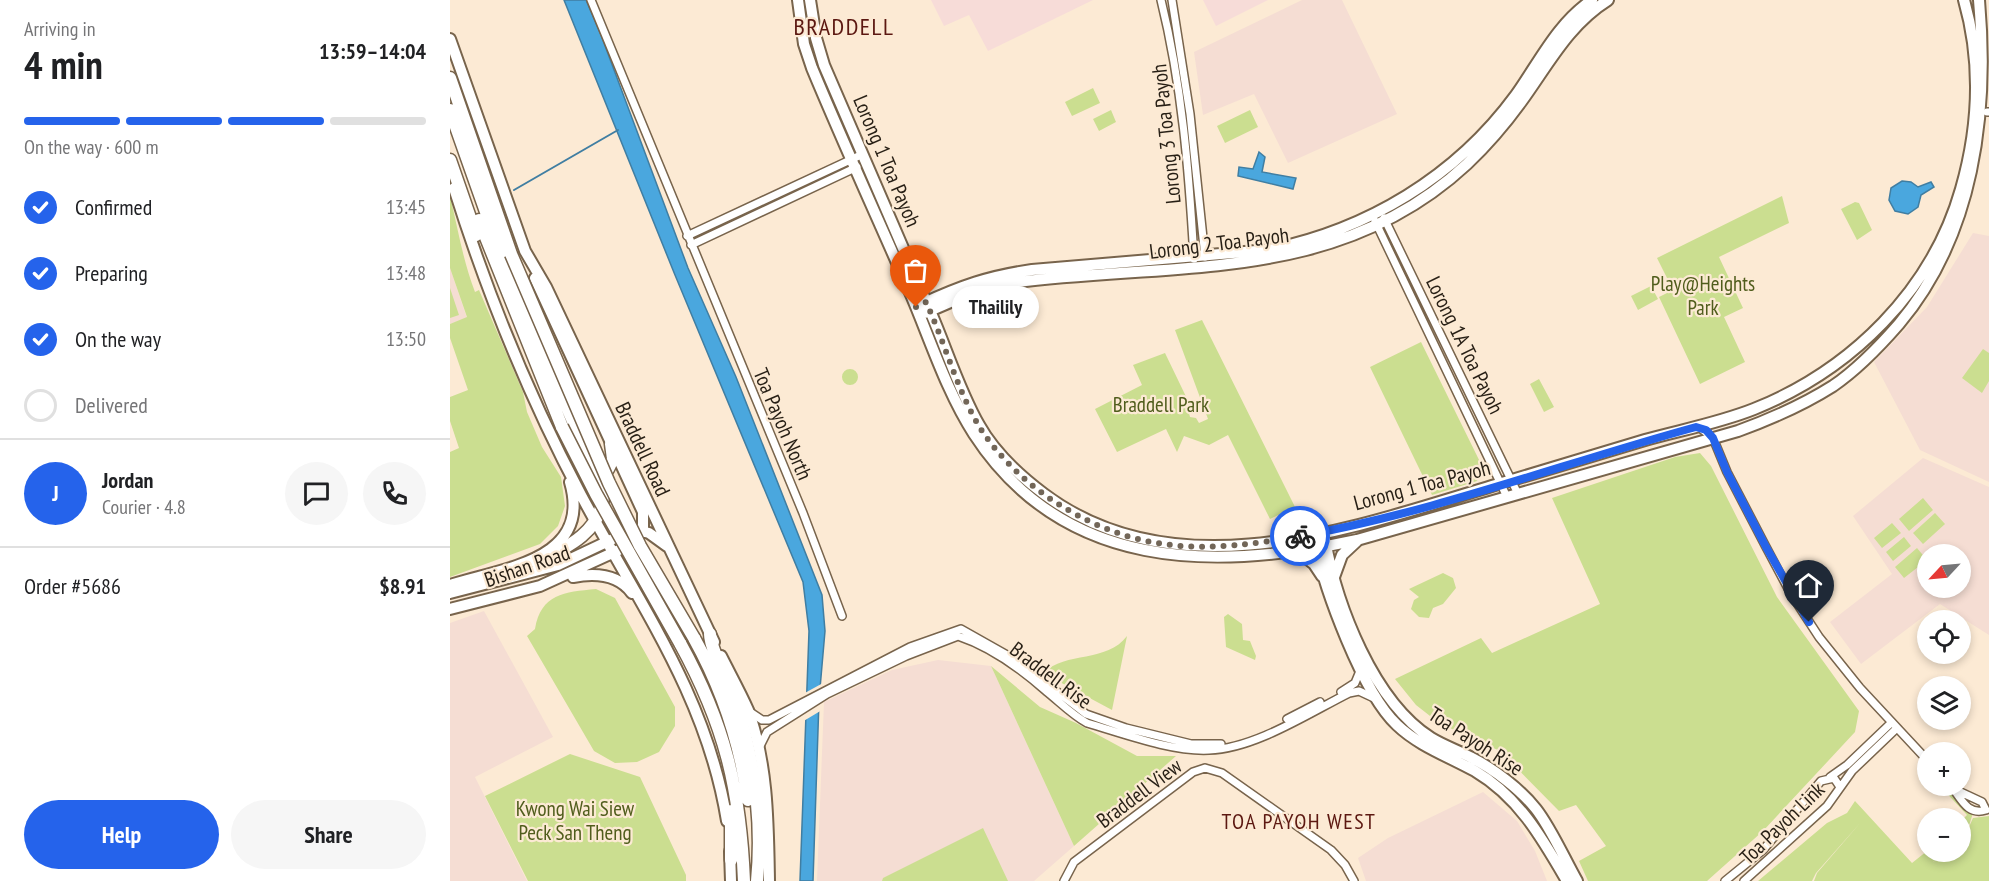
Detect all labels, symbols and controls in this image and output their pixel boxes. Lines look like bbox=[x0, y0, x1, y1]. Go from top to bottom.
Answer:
district label: BRADDELL bbox=[793, 11, 895, 42]
text: Arriving in bbox=[24, 16, 96, 42]
text: 13:59–14:04 bbox=[319, 37, 426, 65]
text: 4 min bbox=[24, 39, 103, 90]
street label: Lorong 3 Toa Payoh bbox=[1145, 63, 1187, 205]
street label: Lorong 1 Toa Payoh bbox=[847, 91, 927, 231]
text: On the way · 600 m bbox=[24, 134, 159, 160]
icon: check bbox=[24, 191, 57, 224]
text: Confirmed bbox=[75, 193, 152, 221]
text: 13:45 bbox=[386, 194, 426, 220]
street label: Lorong 2 Toa Payoh bbox=[1148, 221, 1290, 265]
pin bbox=[890, 245, 941, 307]
icon: bag bbox=[899, 254, 932, 287]
icon: check bbox=[24, 257, 57, 290]
text: Preparing bbox=[75, 259, 148, 287]
text: 13:48 bbox=[386, 260, 426, 286]
park label: Play@Heights Park bbox=[1651, 270, 1755, 321]
street label: Lorong 1A Toa Payoh bbox=[1420, 272, 1510, 418]
callout: Thailily bbox=[952, 286, 1039, 328]
text: Thailily bbox=[969, 294, 1022, 320]
icon: check bbox=[24, 323, 57, 356]
text: On the way bbox=[75, 325, 161, 353]
text: 13:50 bbox=[386, 326, 426, 352]
street label: Toa Payoh North bbox=[747, 364, 819, 484]
text: Delivered bbox=[75, 391, 148, 419]
park label: Braddell Park bbox=[1113, 391, 1209, 418]
street label: Braddell Road bbox=[609, 398, 677, 500]
street label: Lorong 1 Toa Payoh bbox=[1351, 454, 1493, 516]
button: chat bbox=[285, 462, 348, 525]
button: phone bbox=[363, 462, 426, 525]
text: Jordan bbox=[102, 466, 153, 494]
text: J bbox=[52, 479, 59, 507]
text: Courier · 4.8 bbox=[102, 494, 186, 520]
courier bbox=[1270, 506, 1330, 566]
icon: bike bbox=[1284, 520, 1317, 553]
street label: Bishan Road bbox=[481, 539, 573, 593]
north arrow bbox=[1917, 544, 1971, 598]
map controls bbox=[1917, 544, 1971, 862]
pin bbox=[1783, 560, 1834, 622]
icon: home bbox=[1792, 569, 1825, 602]
text: Order #5686 bbox=[24, 572, 121, 600]
text: $8.91 bbox=[379, 572, 426, 600]
button: locate bbox=[1917, 610, 1971, 664]
street label: Braddell Rise bbox=[1005, 635, 1097, 715]
button: layers bbox=[1917, 676, 1971, 730]
street label: Toa Payoh Rise bbox=[1424, 700, 1528, 782]
button: + bbox=[1917, 742, 1971, 796]
street label: Braddell View bbox=[1091, 752, 1187, 834]
street label: Toa Payoh Link bbox=[1734, 776, 1830, 870]
park label: Kwong Wai Siew Peck San Theng bbox=[516, 795, 635, 846]
button: Help bbox=[24, 800, 219, 869]
button: Share bbox=[231, 800, 426, 869]
district label: TOA PAYOH WEST bbox=[1222, 807, 1376, 835]
button: − bbox=[1917, 808, 1971, 862]

